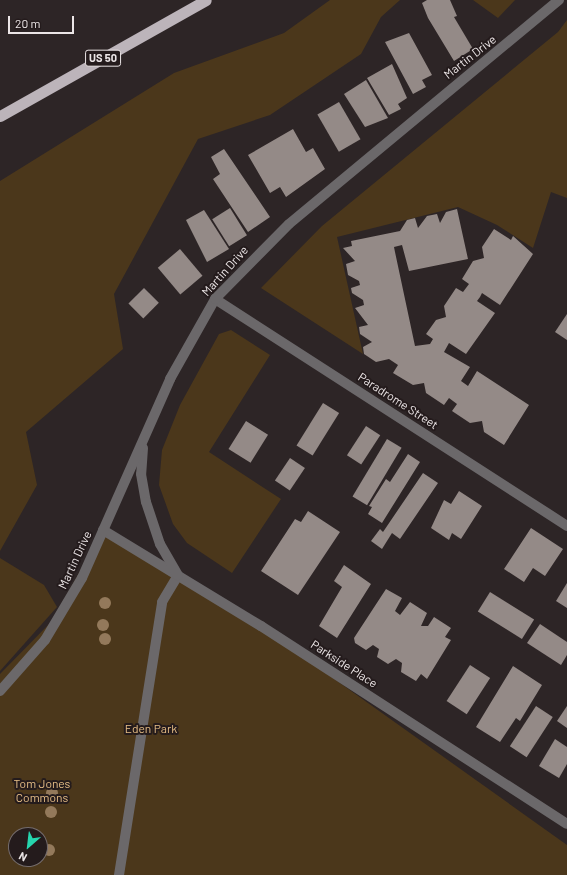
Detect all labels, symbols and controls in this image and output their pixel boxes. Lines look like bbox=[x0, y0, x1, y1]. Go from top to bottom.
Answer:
scale bar bbox=[10, 8, 76, 34]
text: 20 m bbox=[15, 16, 41, 30]
street label: Martin Drive bbox=[441, 32, 499, 82]
road number: US 50 bbox=[85, 49, 121, 67]
street label: Martin Drive bbox=[199, 243, 251, 299]
street label: Paradrome Street bbox=[355, 370, 441, 432]
street label: Martin Drive bbox=[55, 529, 95, 591]
street label: Parkside Place bbox=[308, 637, 380, 691]
park label: Eden Park bbox=[125, 722, 177, 736]
park label: Tom Jones Commons bbox=[14, 777, 70, 805]
north arrow bbox=[8, 827, 48, 867]
text: N bbox=[16, 850, 29, 865]

